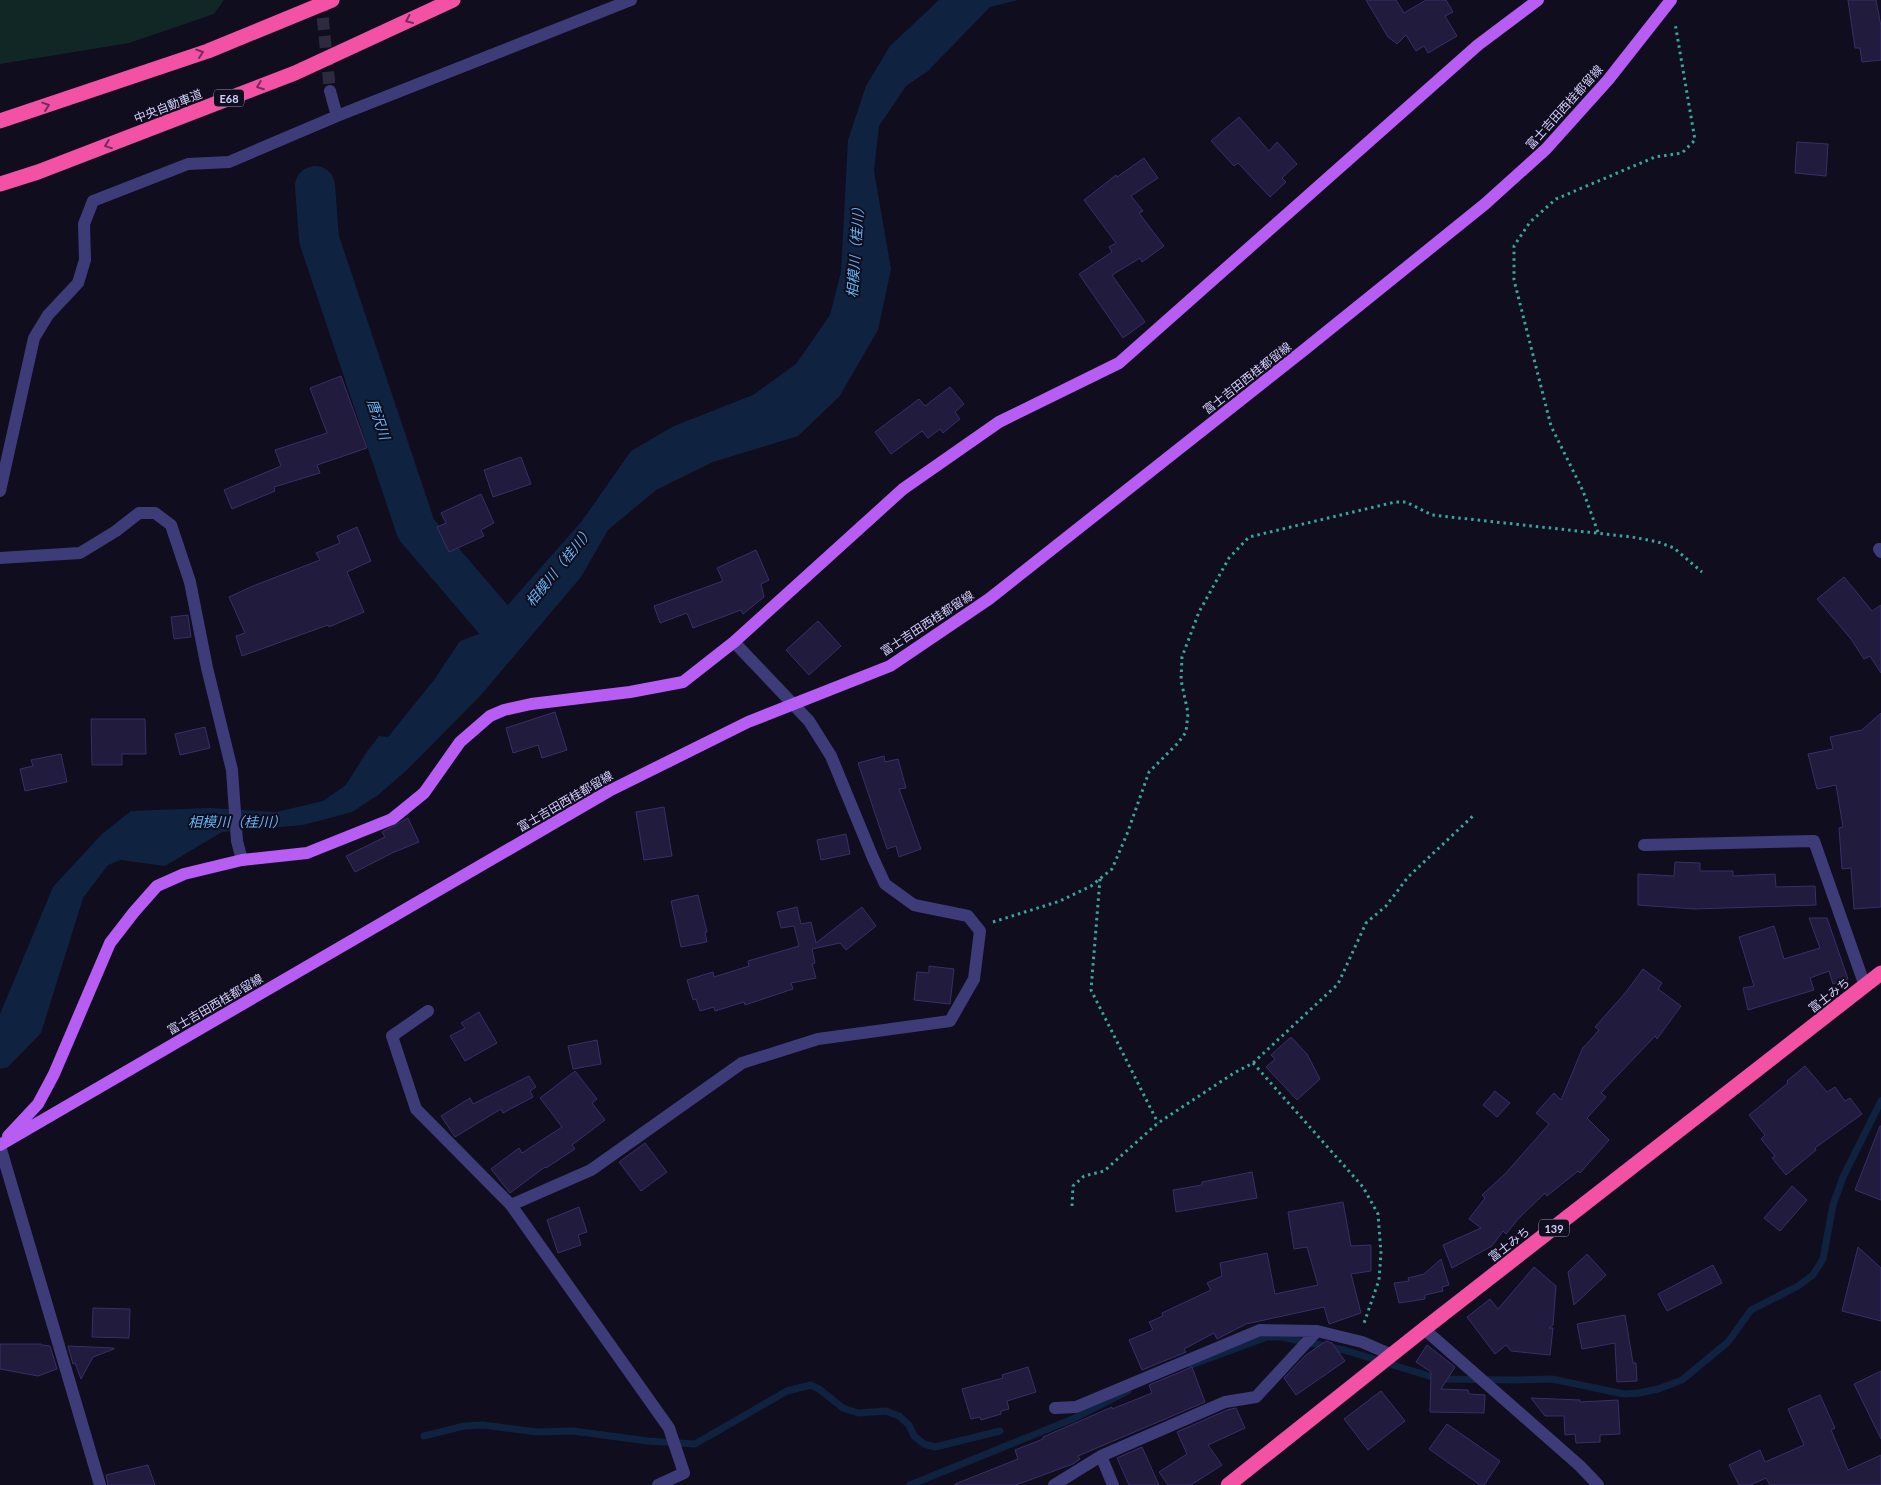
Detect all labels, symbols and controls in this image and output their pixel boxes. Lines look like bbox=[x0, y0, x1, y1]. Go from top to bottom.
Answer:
one-way arrow bbox=[405, 14, 414, 25]
one-way arrow bbox=[195, 49, 204, 59]
street label: 富士吉田西桂都留線 bbox=[1522, 62, 1606, 152]
one-way arrow bbox=[256, 80, 265, 90]
street label: 中央自動車道 bbox=[132, 86, 204, 126]
road number: E68 bbox=[214, 90, 244, 106]
one-way arrow bbox=[41, 102, 50, 112]
one-way arrow bbox=[105, 139, 113, 149]
water label: 相模川（桂川） bbox=[843, 200, 867, 298]
street label: 富士吉田西桂都留線 bbox=[1200, 339, 1294, 417]
water label: 唐沢川 bbox=[364, 396, 395, 444]
water label: 相模川（桂川） bbox=[522, 523, 596, 609]
street label: 富士吉田西桂都留線 bbox=[878, 587, 976, 659]
street label: 富士吉田西桂都留線 bbox=[514, 768, 616, 834]
water label: 相模川（桂川） bbox=[188, 813, 286, 830]
street label: 富士吉田西桂都留線 bbox=[164, 971, 266, 1037]
street label: 富士みち bbox=[1805, 974, 1853, 1016]
road number: 139 bbox=[1539, 1220, 1569, 1236]
street label: 富士みち bbox=[1485, 1223, 1533, 1265]

